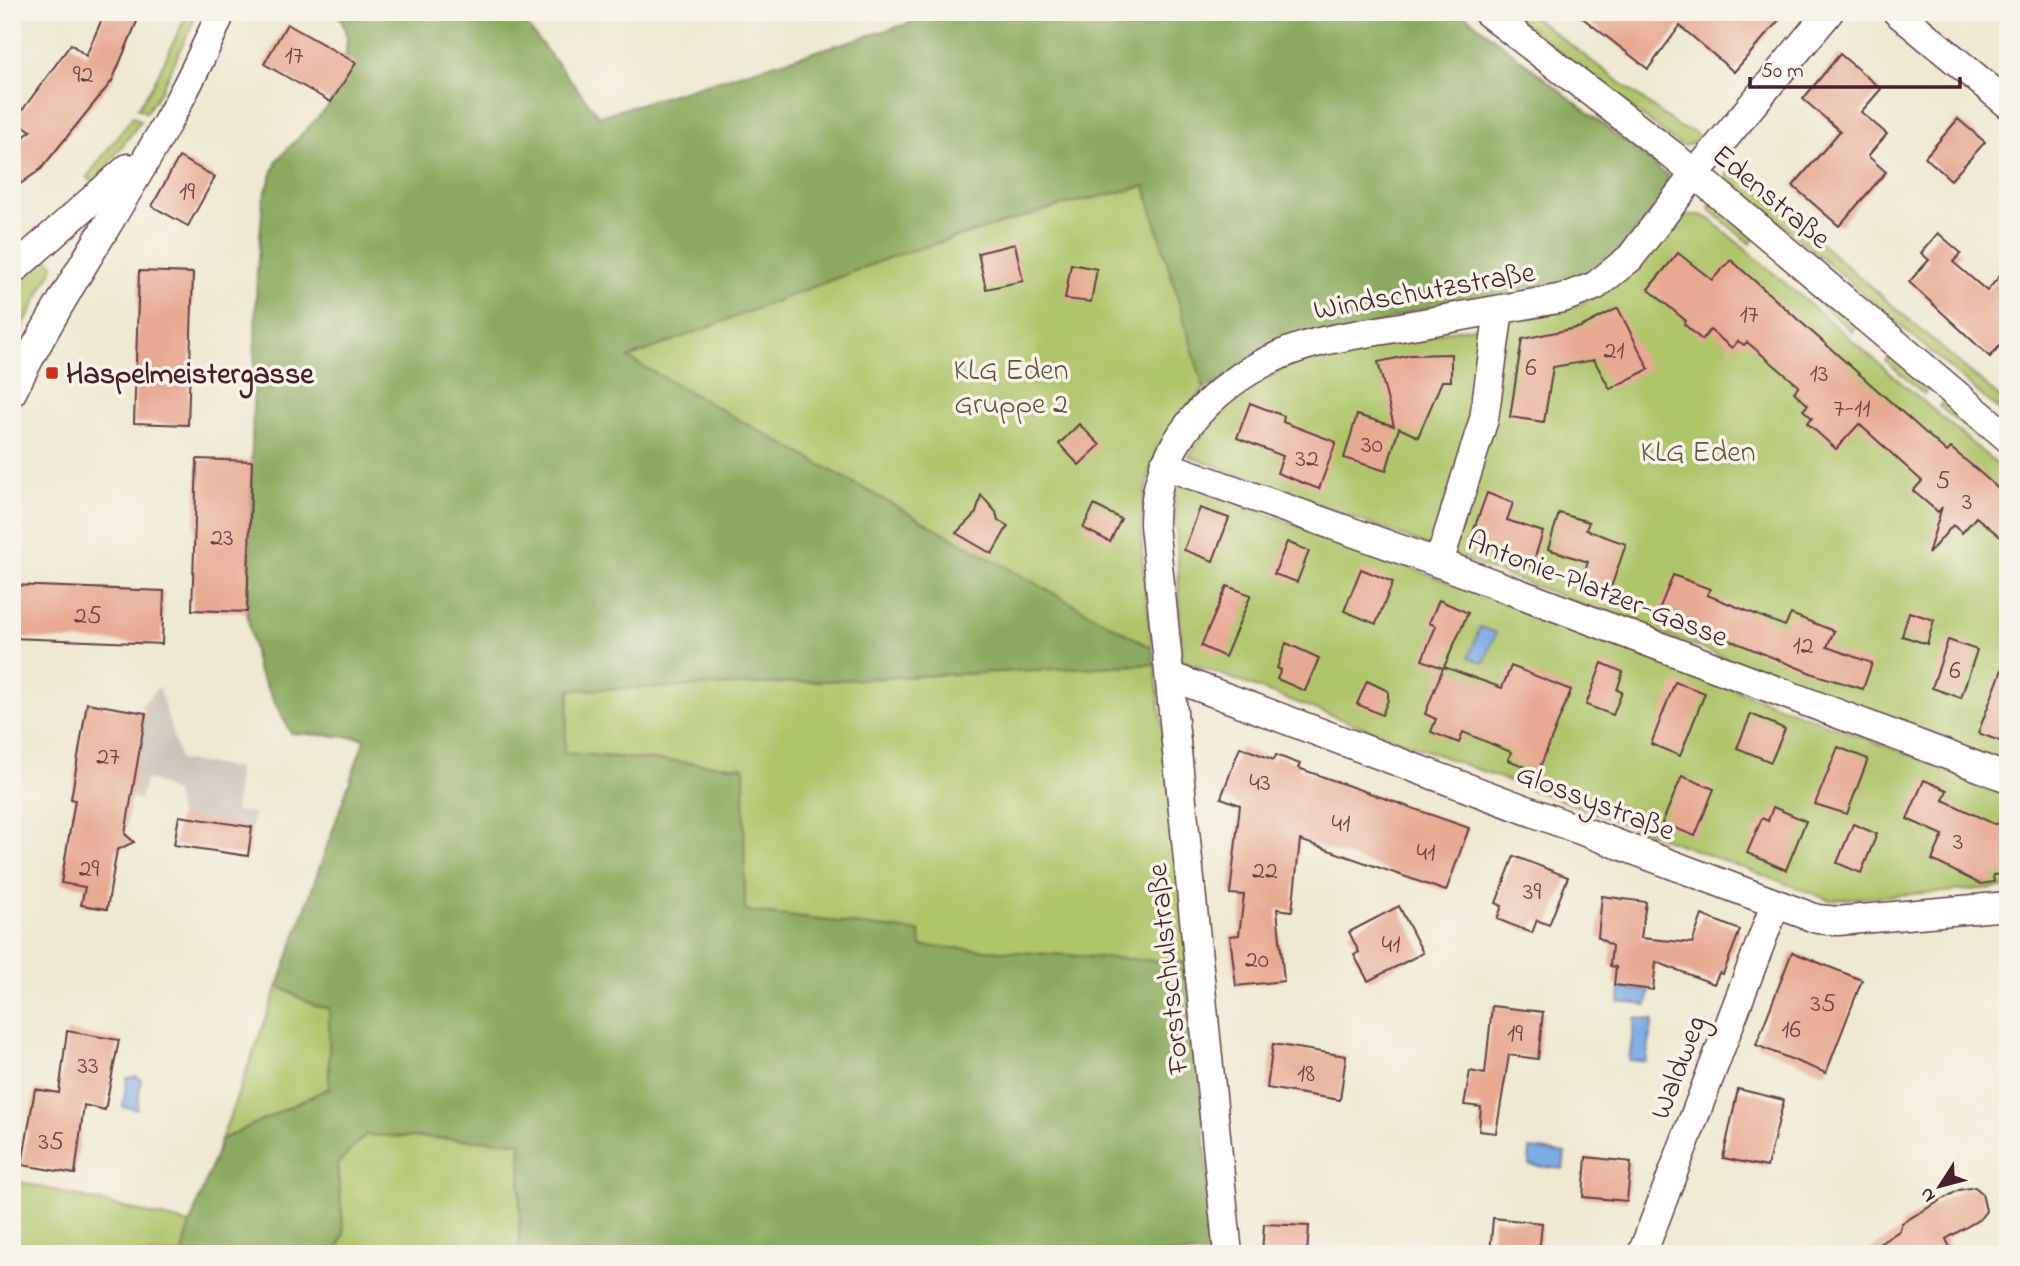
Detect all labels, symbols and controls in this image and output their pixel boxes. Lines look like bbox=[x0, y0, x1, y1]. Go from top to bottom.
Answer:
house number: 17 bbox=[285, 38, 304, 76]
scale bar bbox=[1750, 46, 1960, 90]
house number: 92 bbox=[73, 57, 93, 95]
text: 50 m bbox=[1761, 57, 1804, 87]
street label: Edenstraße bbox=[1701, 135, 1840, 262]
house number: 19 bbox=[179, 174, 195, 212]
street label: Windschutzstraße bbox=[1310, 252, 1539, 334]
house number: 17 bbox=[1740, 297, 1759, 335]
house number: 21 bbox=[1603, 333, 1625, 371]
park label: KLG Eden Gruppe 2 bbox=[953, 350, 1069, 428]
house number: 6 bbox=[1525, 350, 1537, 388]
place label: Haspelmeistergasse bbox=[66, 354, 315, 399]
house number: 13 bbox=[1809, 356, 1829, 394]
marker: Haspelmeistergasse bbox=[44, 365, 60, 381]
house number: 7-11 bbox=[1834, 391, 1871, 429]
house number: 30 bbox=[1361, 427, 1383, 465]
park label: KLG Eden bbox=[1640, 432, 1756, 476]
house number: 32 bbox=[1295, 441, 1319, 479]
house number: 5 bbox=[1936, 463, 1951, 501]
house number: 3 bbox=[1962, 484, 1972, 522]
house number: 23 bbox=[210, 520, 234, 558]
street label: Antonie-Platzer-Gasse bbox=[1460, 521, 1734, 661]
house number: 25 bbox=[74, 598, 102, 636]
house number: 12 bbox=[1792, 628, 1814, 666]
house number: 6 bbox=[1949, 653, 1961, 691]
house number: 27 bbox=[96, 739, 120, 777]
street label: Glossystraße bbox=[1509, 753, 1681, 854]
house number: 43 bbox=[1249, 765, 1271, 803]
house number: 41 bbox=[1332, 806, 1350, 844]
house number: 3 bbox=[1953, 824, 1963, 862]
house number: 41 bbox=[1417, 835, 1435, 873]
house number: 29 bbox=[79, 851, 100, 889]
house number: 22 bbox=[1252, 853, 1278, 891]
street label: Forstschulstraße bbox=[1137, 860, 1203, 1077]
house number: 39 bbox=[1523, 874, 1541, 912]
house number: 41 bbox=[1382, 927, 1400, 965]
house number: 20 bbox=[1245, 942, 1269, 980]
house number: 35 bbox=[1810, 986, 1836, 1024]
street label: Waldweg bbox=[1640, 1010, 1720, 1126]
house number: 16 bbox=[1781, 1012, 1801, 1050]
house number: 19 bbox=[1507, 1016, 1523, 1054]
house number: 33 bbox=[77, 1048, 99, 1086]
house number: 18 bbox=[1297, 1056, 1315, 1094]
house number: 35 bbox=[38, 1124, 64, 1162]
north arrow bbox=[1904, 1150, 1974, 1220]
text: N bbox=[1913, 1181, 1943, 1208]

